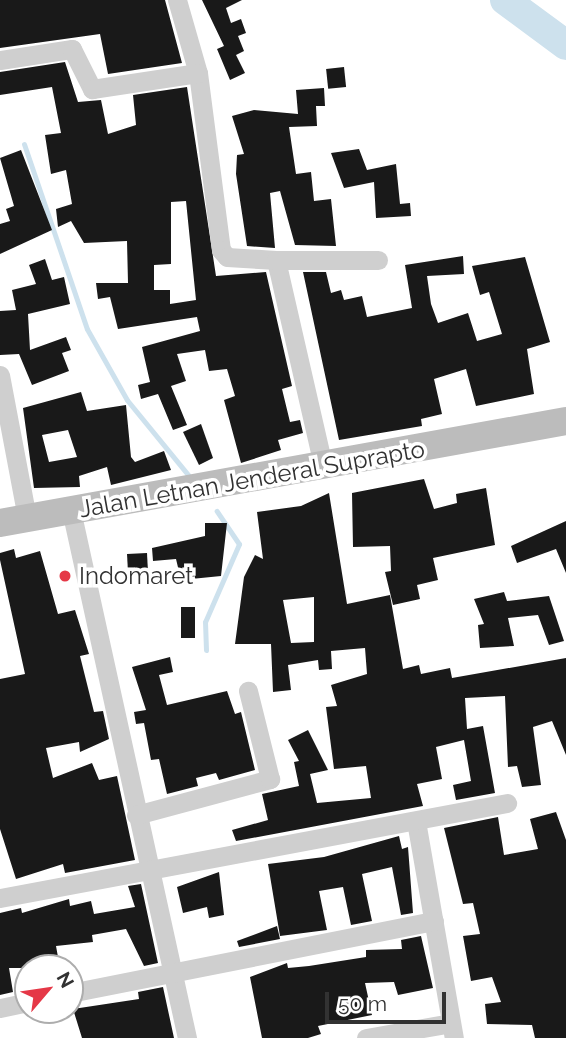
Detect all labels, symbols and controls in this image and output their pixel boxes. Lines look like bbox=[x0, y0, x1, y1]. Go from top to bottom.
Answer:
street label: Jalan Letnan Jenderal Suprapto bbox=[76, 434, 428, 524]
place label: Indomaret bbox=[79, 562, 193, 590]
marker: Indomaret bbox=[57, 568, 73, 584]
north arrow bbox=[14, 954, 84, 1024]
text: N bbox=[52, 968, 79, 991]
scale bar bbox=[328, 978, 449, 1022]
text: 50 m bbox=[338, 991, 387, 1016]

